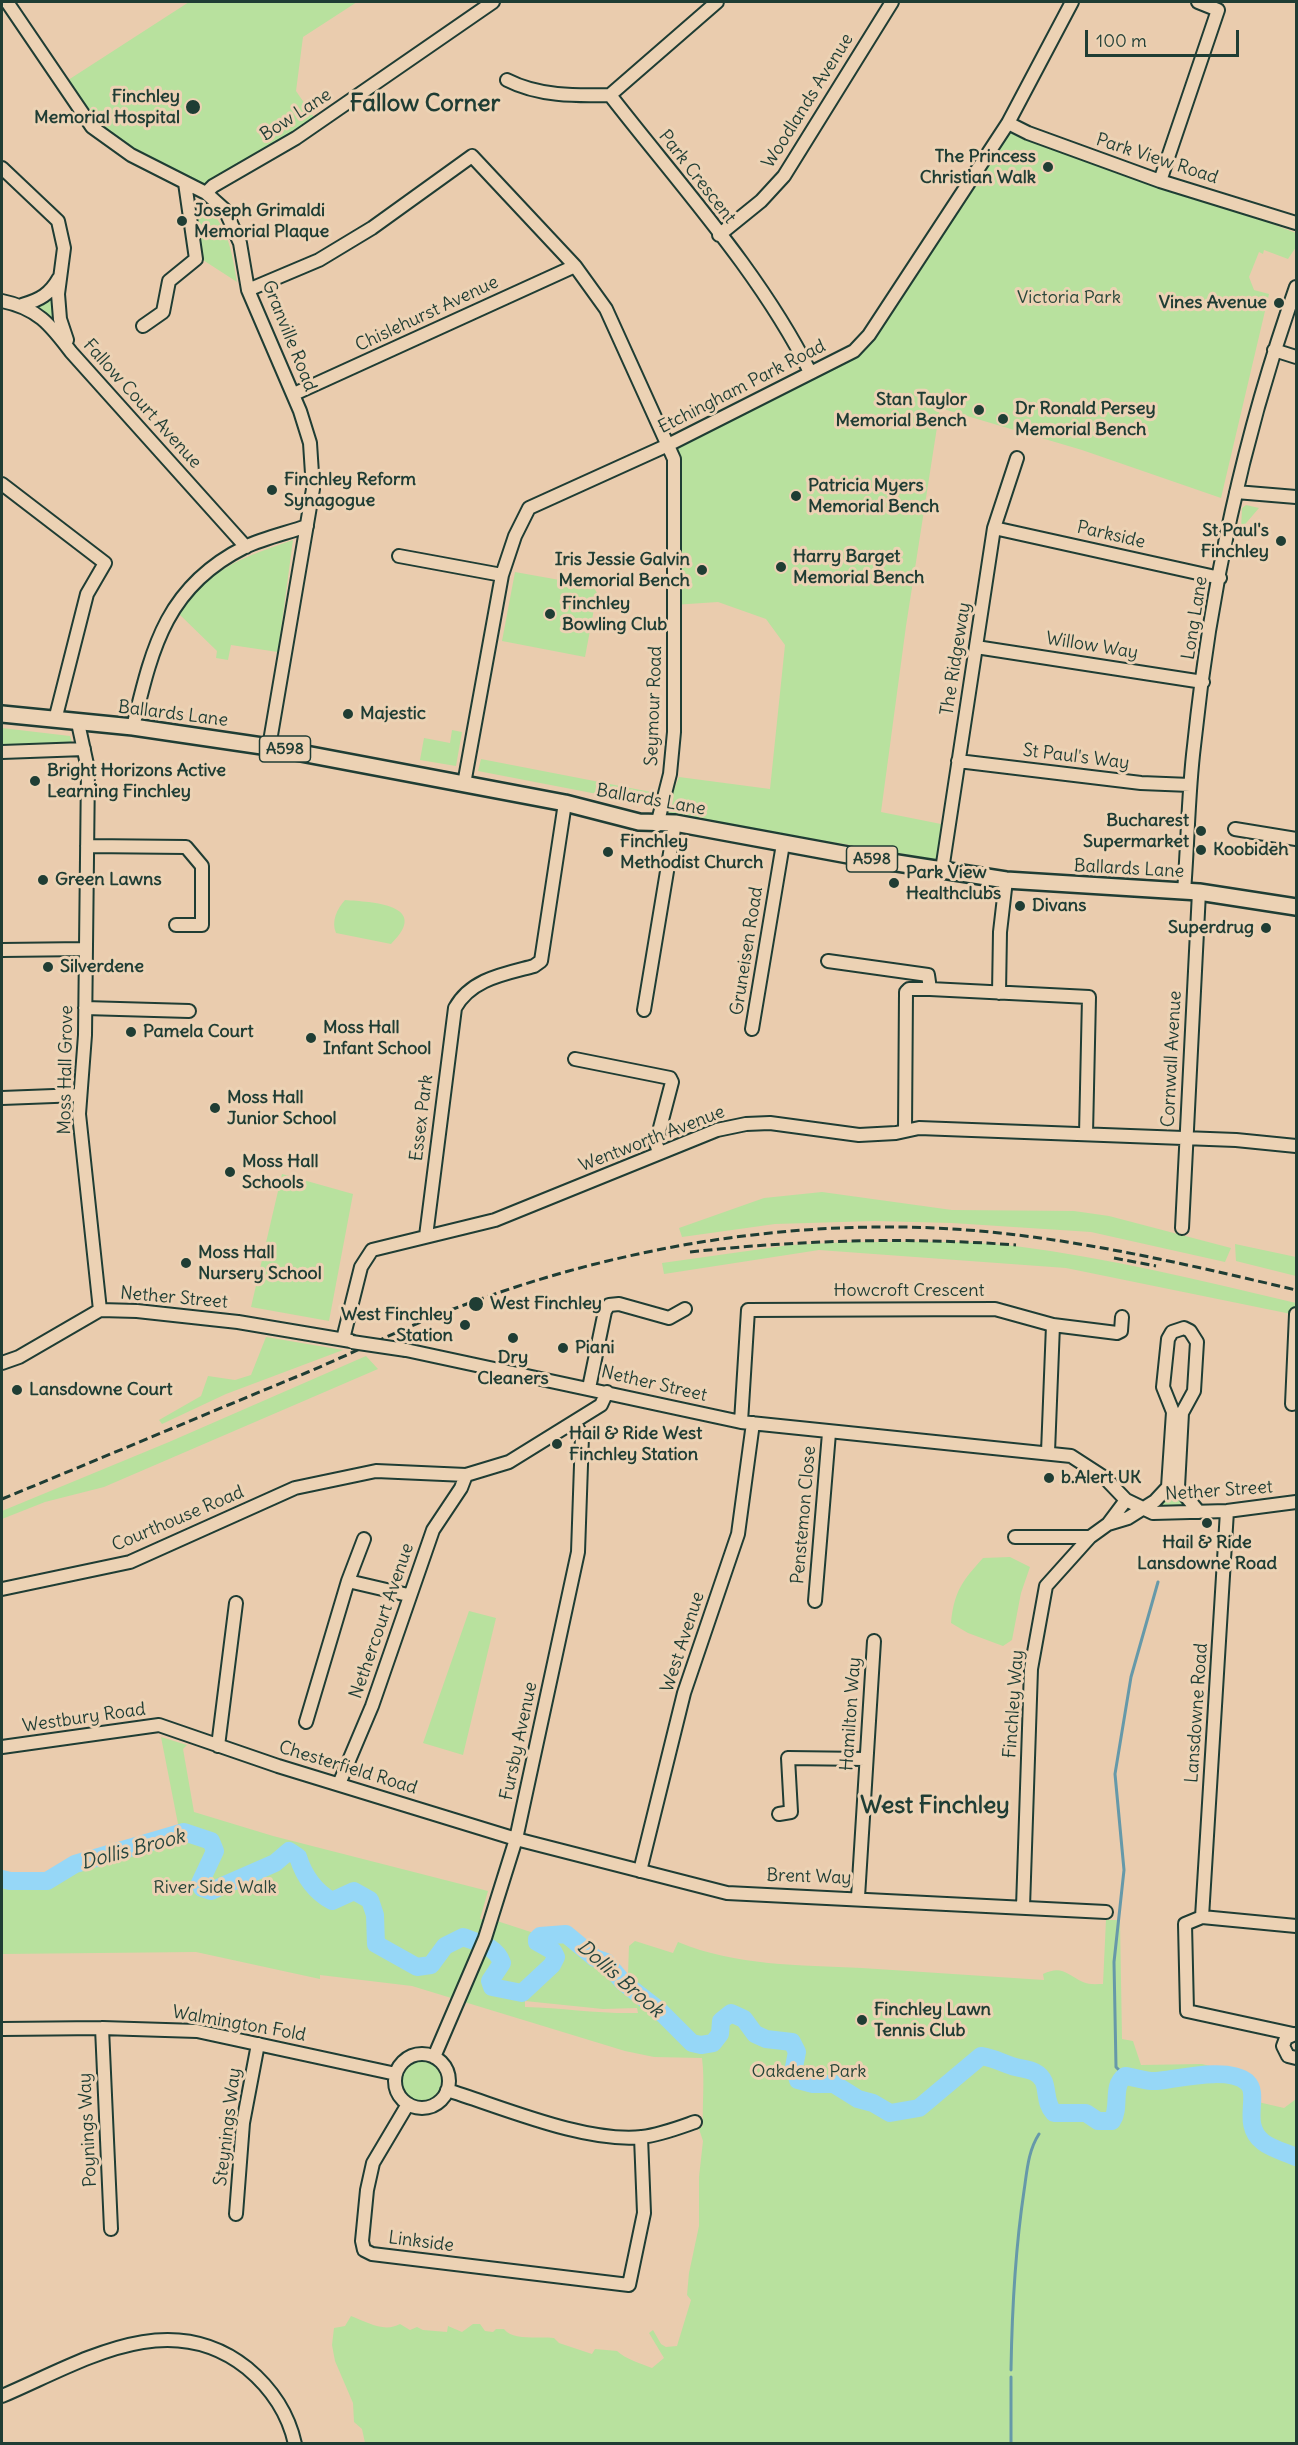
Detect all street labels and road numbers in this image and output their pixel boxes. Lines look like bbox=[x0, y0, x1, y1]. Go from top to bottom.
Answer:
street label: Woodlands Avenue bbox=[758, 30, 858, 172]
street label: Bow Lane bbox=[256, 84, 336, 146]
street label: Park Crescent bbox=[654, 126, 740, 228]
street label: Park View Road bbox=[1093, 129, 1221, 189]
street label: Chislehurst Avenue bbox=[352, 271, 502, 357]
street label: Granville Road bbox=[257, 277, 321, 395]
street label: Fallow Court Avenue bbox=[78, 335, 206, 473]
street label: Etchingham Park Road bbox=[655, 335, 829, 439]
street label: Parkside bbox=[1075, 517, 1147, 553]
street label: Long Lane bbox=[1178, 575, 1212, 661]
street label: The Ridgeway bbox=[936, 601, 976, 717]
street label: Willow Way bbox=[1044, 628, 1140, 664]
street label: Seymour Road bbox=[641, 646, 667, 766]
street label: Ballards Lane bbox=[117, 697, 229, 731]
road number: A598 bbox=[260, 736, 310, 762]
street label: St Paul's Way bbox=[1021, 740, 1131, 774]
street label: Ballards Lane bbox=[595, 780, 707, 820]
road number: A598 bbox=[846, 846, 898, 872]
street label: Ballards Lane bbox=[1073, 855, 1185, 883]
street label: Gruneisen Road bbox=[726, 885, 768, 1017]
street label: Cornwall Avenue bbox=[1158, 990, 1186, 1128]
street label: Moss Hall Grove bbox=[54, 1005, 78, 1135]
street label: Essex Park bbox=[406, 1074, 438, 1162]
street label: Wentworth Avenue bbox=[576, 1101, 728, 1177]
street label: Howcroft Crescent bbox=[833, 1280, 985, 1302]
street label: Nether Street bbox=[119, 1283, 229, 1313]
street label: Nether Street bbox=[599, 1361, 709, 1407]
street label: Penstemon Close bbox=[787, 1445, 821, 1585]
street label: Nether Street bbox=[1164, 1476, 1274, 1506]
street label: Courthouse Road bbox=[109, 1481, 247, 1557]
street label: Nethercourt Avenue bbox=[345, 1540, 419, 1702]
street label: West Avenue bbox=[657, 1589, 709, 1695]
street label: Lansdowne Road bbox=[1181, 1642, 1213, 1784]
street label: Finchley Way bbox=[999, 1649, 1029, 1759]
street label: Hamilton Way bbox=[836, 1656, 866, 1772]
street label: Fursby Avenue bbox=[496, 1680, 542, 1802]
street label: Westbury Road bbox=[21, 1699, 147, 1737]
street label: Chesterfield Road bbox=[276, 1737, 420, 1799]
street label: Brent Way bbox=[766, 1865, 852, 1889]
street label: Walmington Fold bbox=[170, 2002, 308, 2046]
street label: Steynings Way bbox=[210, 2067, 246, 2187]
street label: Poynings Way bbox=[74, 2072, 102, 2188]
street label: Linkside bbox=[387, 2227, 455, 2257]

